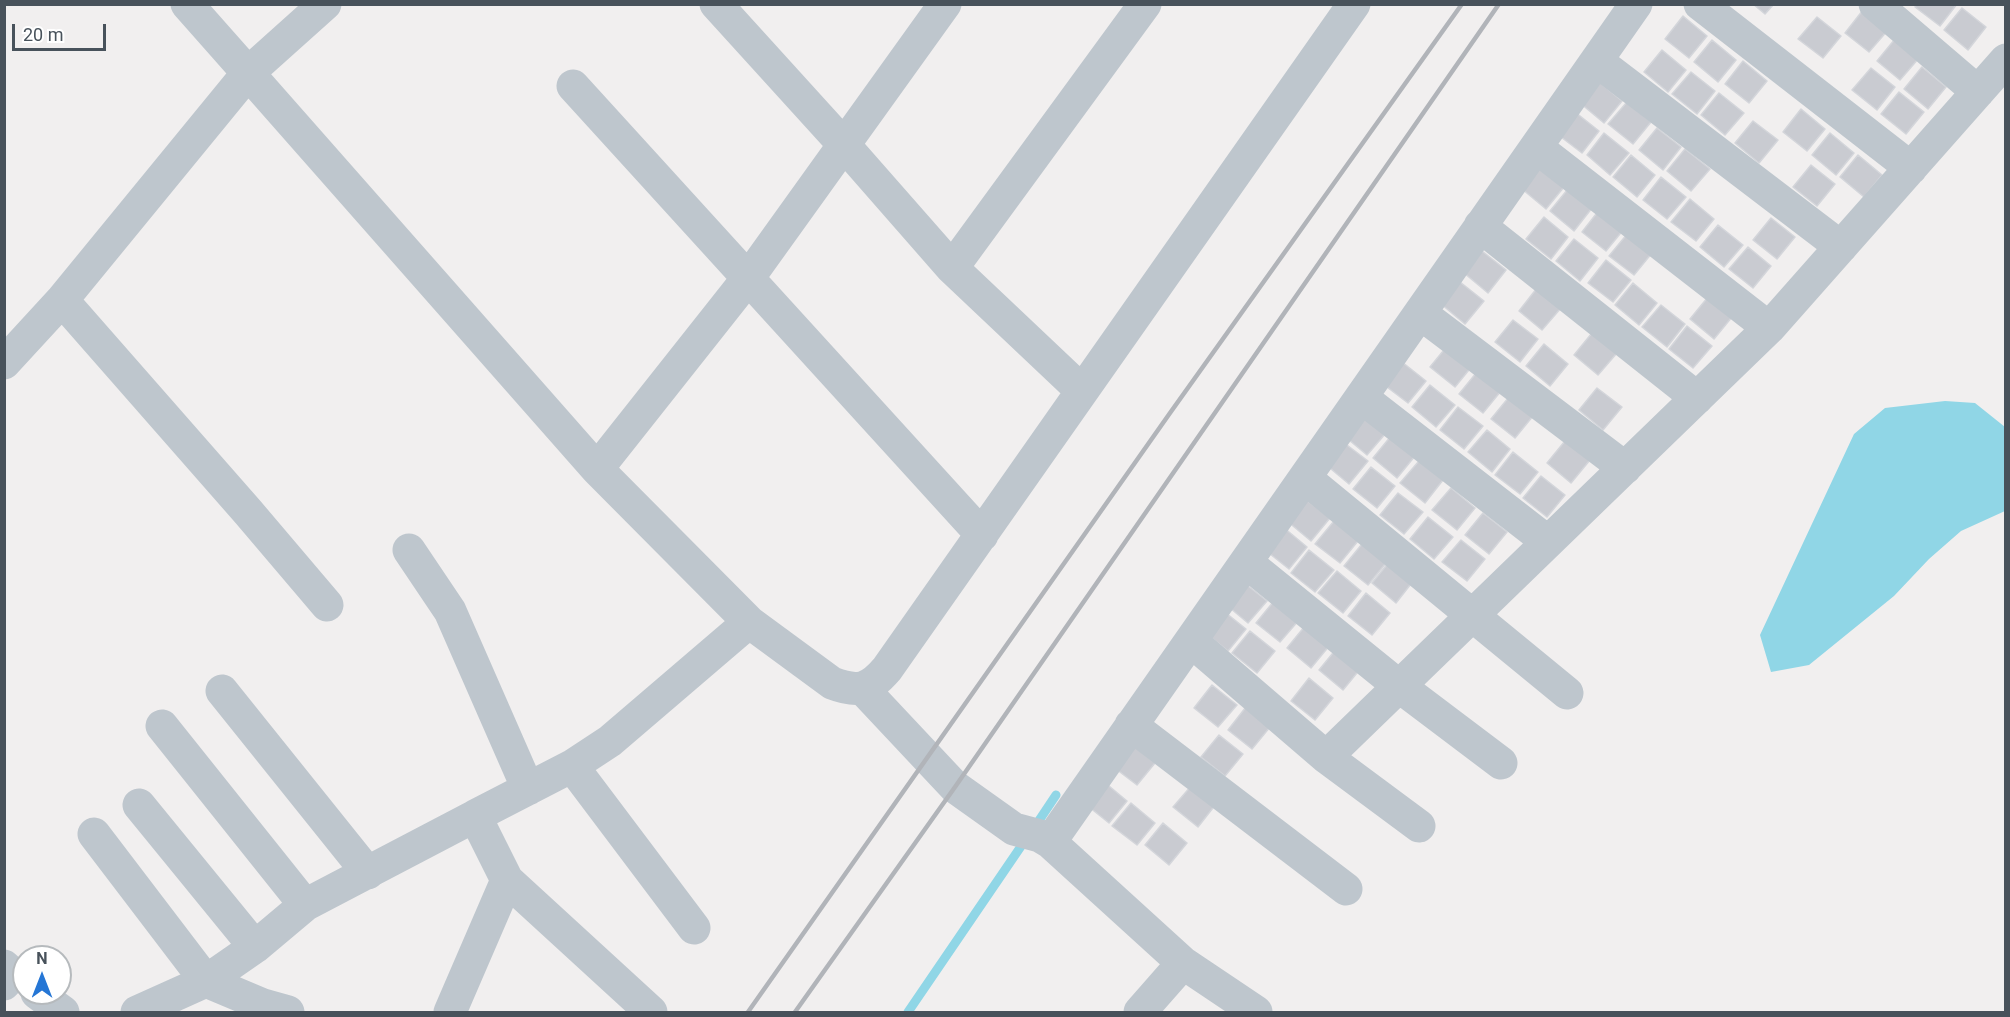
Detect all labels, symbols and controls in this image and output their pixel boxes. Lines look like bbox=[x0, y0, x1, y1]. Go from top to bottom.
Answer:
scale bar bbox=[15, 12, 110, 50]
text: 20 m bbox=[23, 24, 63, 45]
north arrow bbox=[12, 945, 72, 1005]
text: N bbox=[36, 949, 48, 968]

